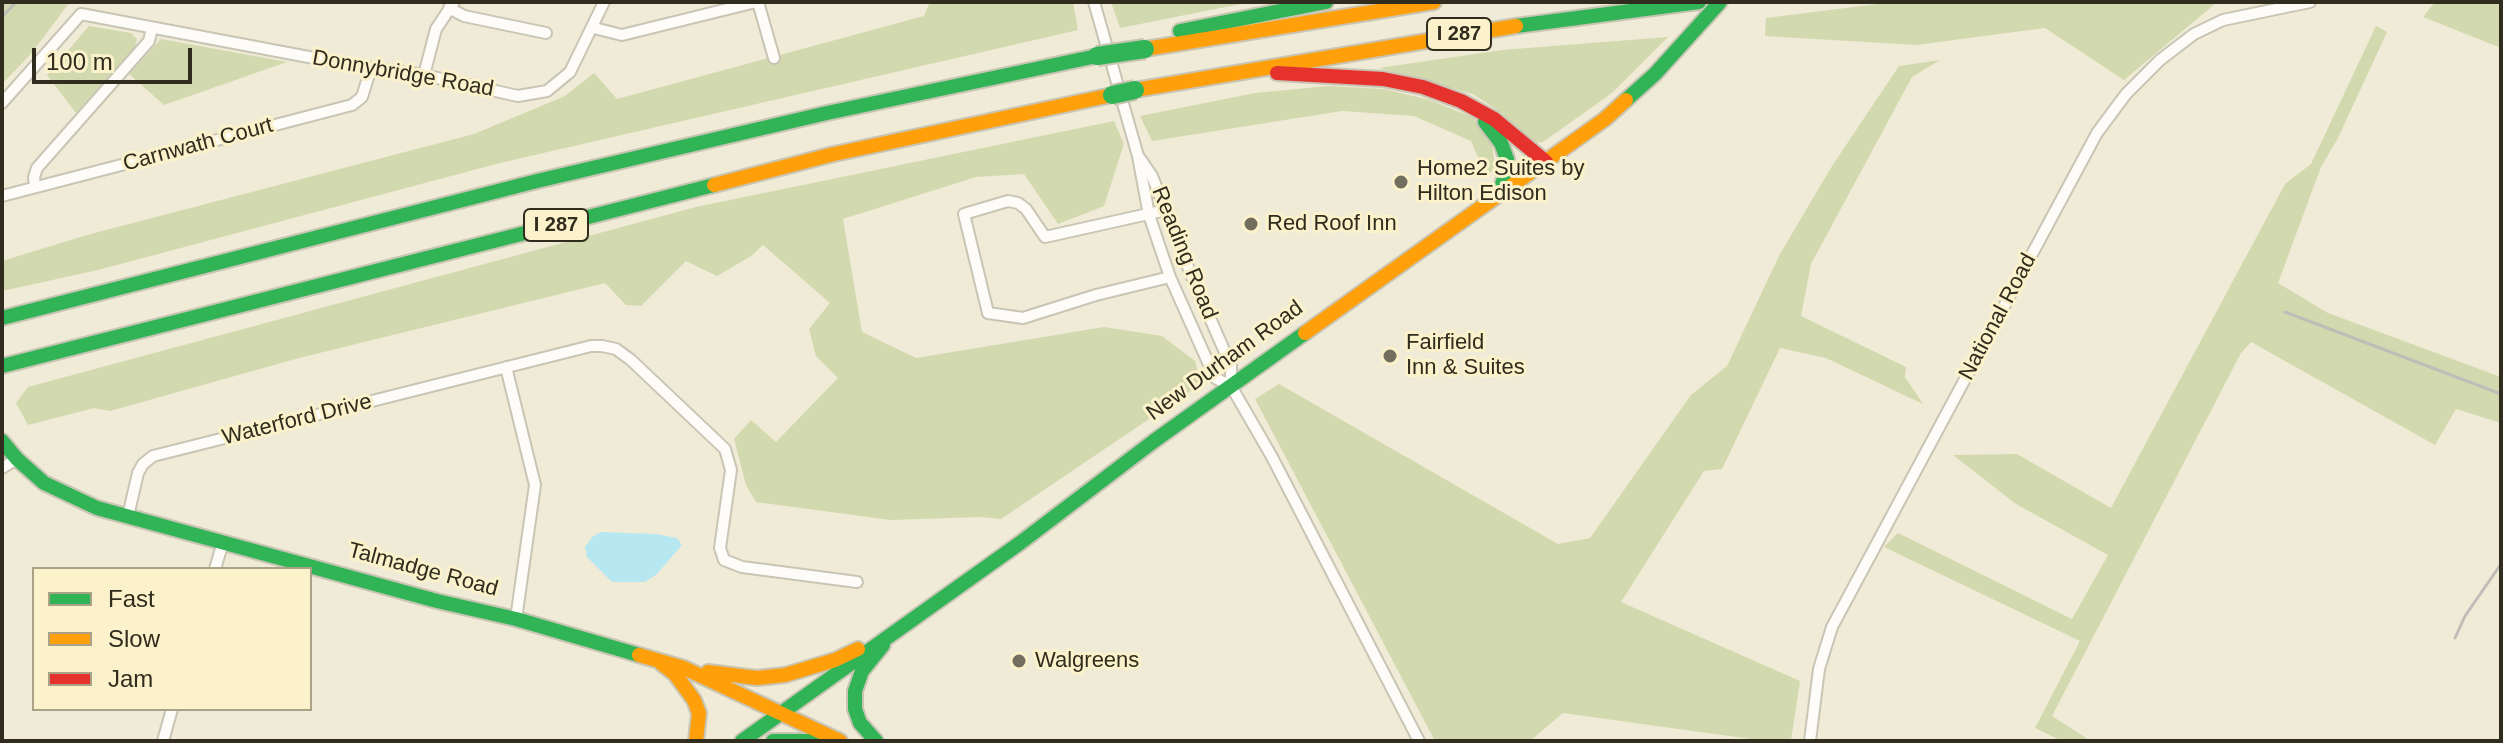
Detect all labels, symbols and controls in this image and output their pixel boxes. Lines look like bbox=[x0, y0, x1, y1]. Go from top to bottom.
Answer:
road number: I 287 bbox=[1427, 18, 1491, 50]
scale bar bbox=[36, 32, 196, 82]
street label: Donnybridge Road bbox=[310, 45, 496, 103]
text: 100 m bbox=[46, 48, 113, 75]
street label: Carnwath Court bbox=[120, 112, 276, 178]
place label: Home2 Suites by Hilton Edison bbox=[1417, 156, 1585, 208]
marker: Home2 Suites by Hilton Edison bbox=[1392, 173, 1410, 191]
street label: Reading Road bbox=[1145, 183, 1223, 323]
road number: I 287 bbox=[524, 209, 588, 241]
place label: Red Roof Inn bbox=[1267, 211, 1397, 237]
marker: Red Roof Inn bbox=[1242, 215, 1260, 233]
street label: National Road bbox=[1954, 249, 2042, 385]
street label: New Durham Road bbox=[1142, 295, 1308, 427]
place label: Fairfield Inn & Suites bbox=[1406, 330, 1525, 382]
marker: Fairfield Inn & Suites bbox=[1381, 347, 1399, 365]
street label: Waterford Drive bbox=[219, 389, 375, 451]
street label: Talmadge Road bbox=[345, 537, 501, 603]
legend bbox=[32, 567, 312, 711]
text: Fast bbox=[108, 585, 155, 612]
text: Slow bbox=[108, 625, 160, 652]
place label: Walgreens bbox=[1035, 648, 1139, 674]
marker: Walgreens bbox=[1010, 652, 1028, 670]
text: Jam bbox=[108, 665, 153, 692]

